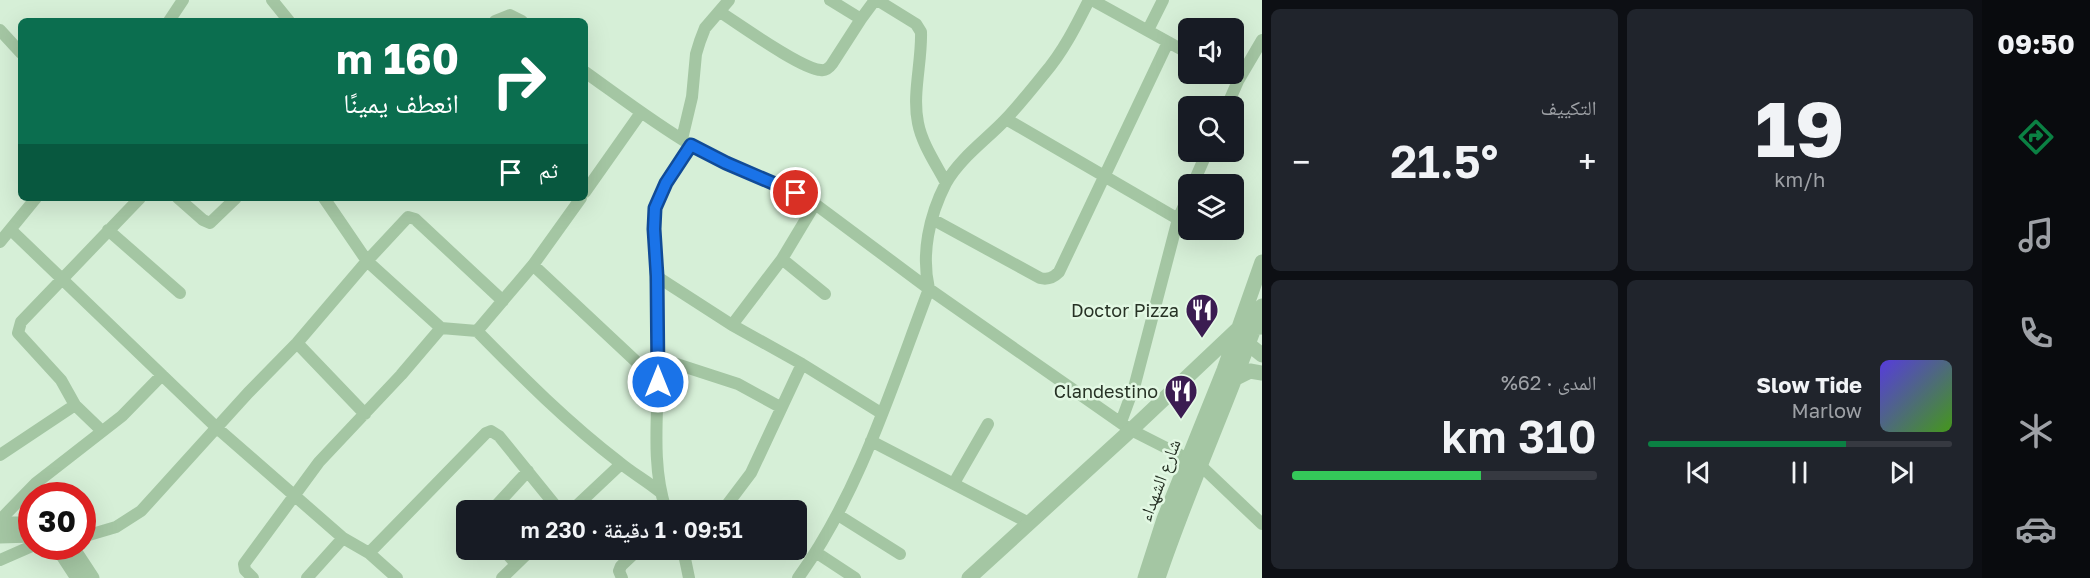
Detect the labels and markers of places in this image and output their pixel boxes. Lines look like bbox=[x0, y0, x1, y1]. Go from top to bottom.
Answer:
pin bbox=[770, 167, 821, 218]
restaurant icon: Doctor Pizza bbox=[1184, 292, 1220, 339]
place label: Doctor Pizza bbox=[1071, 299, 1179, 321]
restaurant icon: Clandestino bbox=[1163, 373, 1199, 420]
place label: Clandestino bbox=[1054, 380, 1158, 402]

